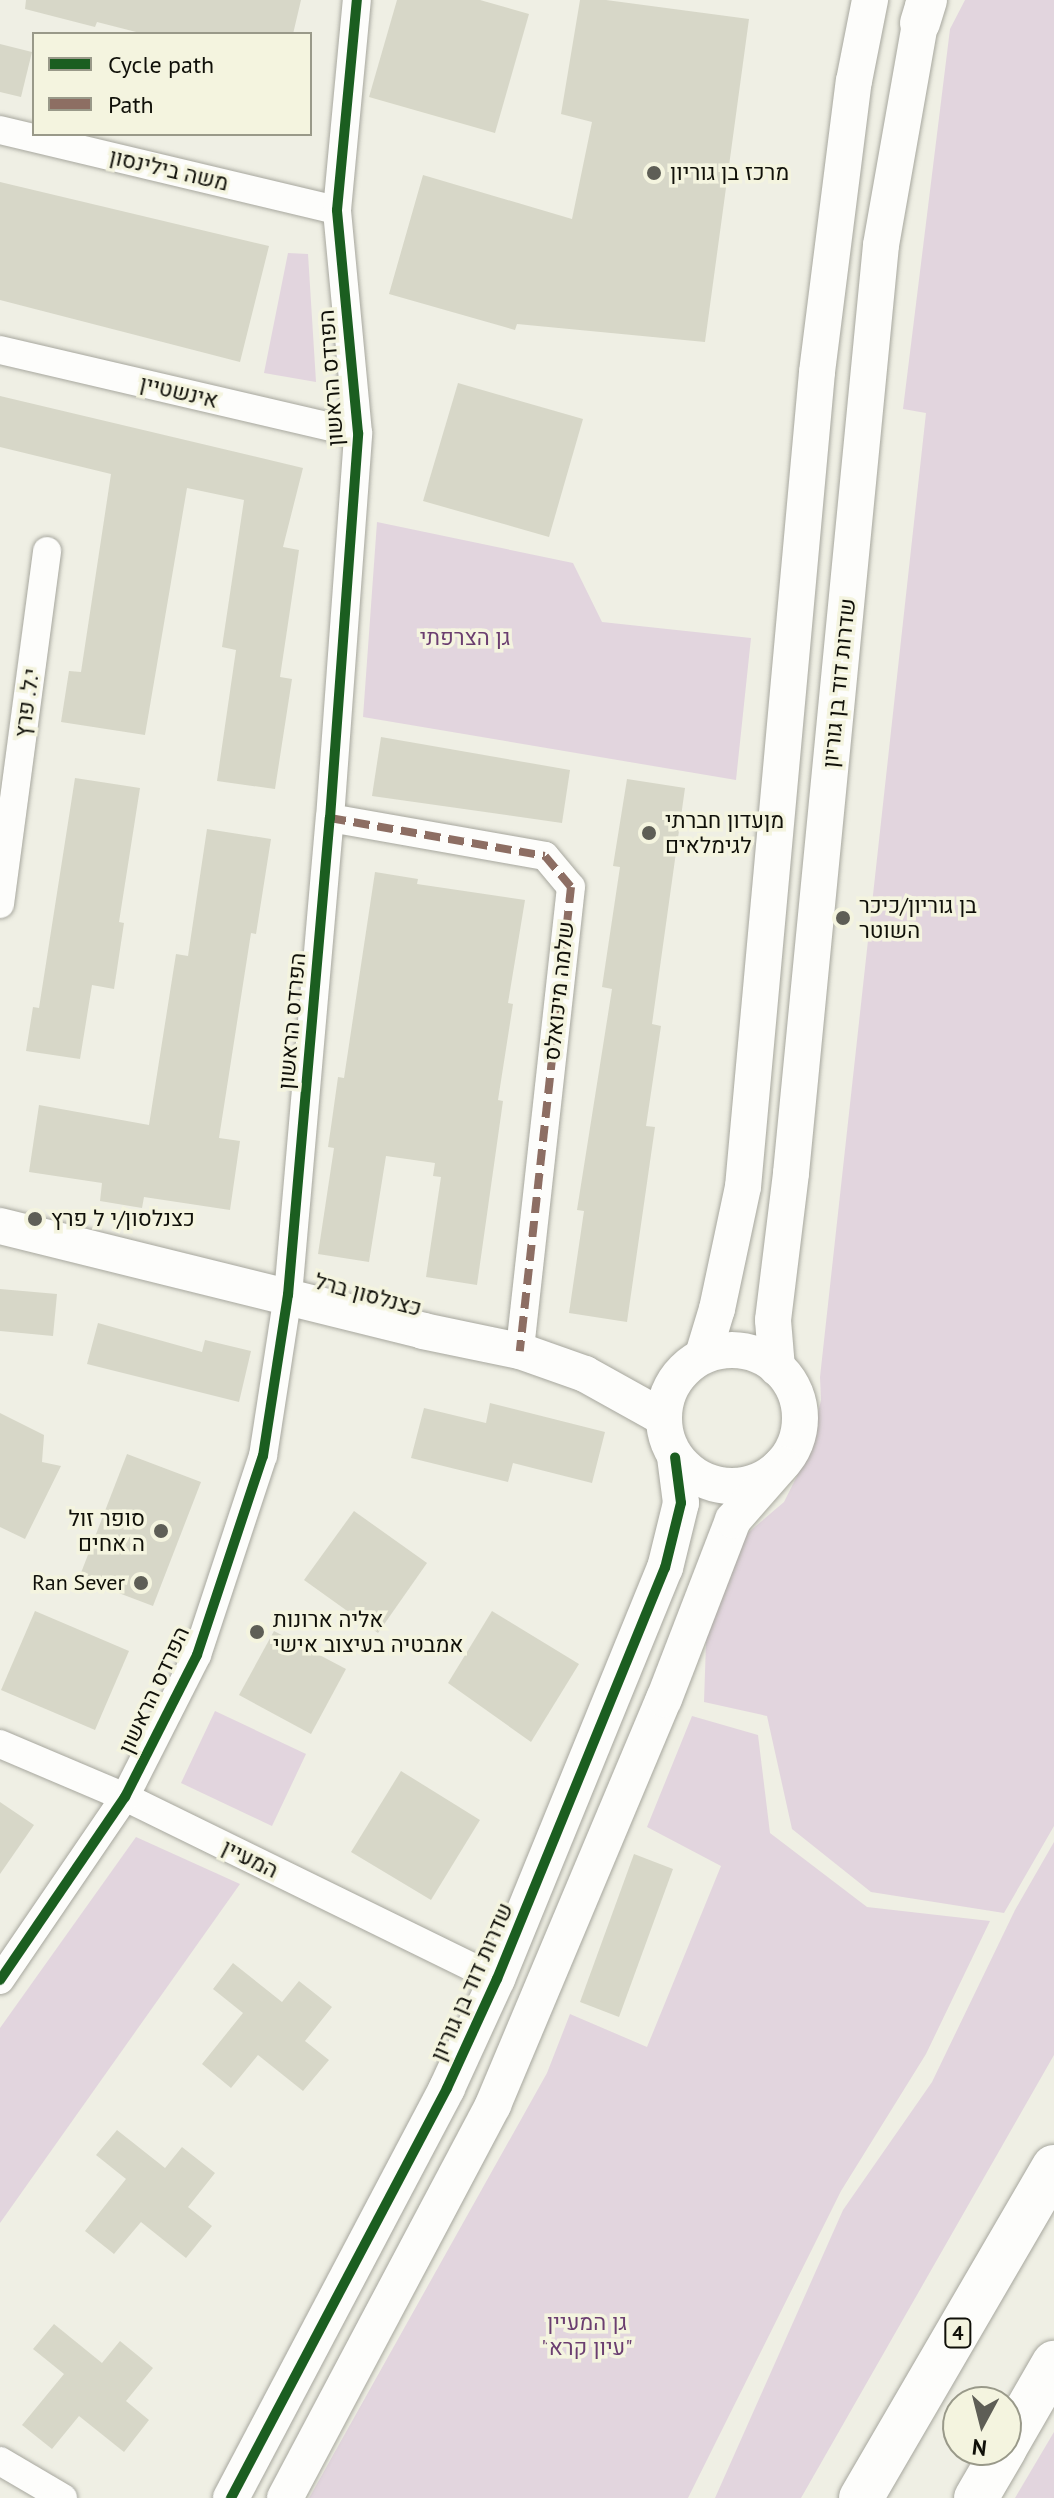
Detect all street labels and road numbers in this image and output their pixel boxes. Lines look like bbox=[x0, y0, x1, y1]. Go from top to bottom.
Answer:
street label: משה בילינסון bbox=[107, 144, 231, 196]
street label: הפרדס הראשון bbox=[313, 309, 349, 447]
street label: אינשטיין bbox=[137, 370, 221, 414]
street label: שדרות דוד בן גוריון bbox=[817, 597, 861, 769]
street label: י.ל. פרץ bbox=[9, 667, 45, 739]
street label: שלמה מיכואלס bbox=[539, 920, 579, 1062]
street label: הפרדס הראשון bbox=[273, 952, 311, 1090]
street label: כצנלסון ברל bbox=[312, 1268, 424, 1322]
street label: הפרדס הראשון bbox=[113, 1622, 195, 1758]
street label: המעיין bbox=[218, 1834, 282, 1884]
street label: שדרות דוד בן גוריון bbox=[425, 1899, 519, 2065]
road number: 4 bbox=[944, 2317, 972, 2349]

